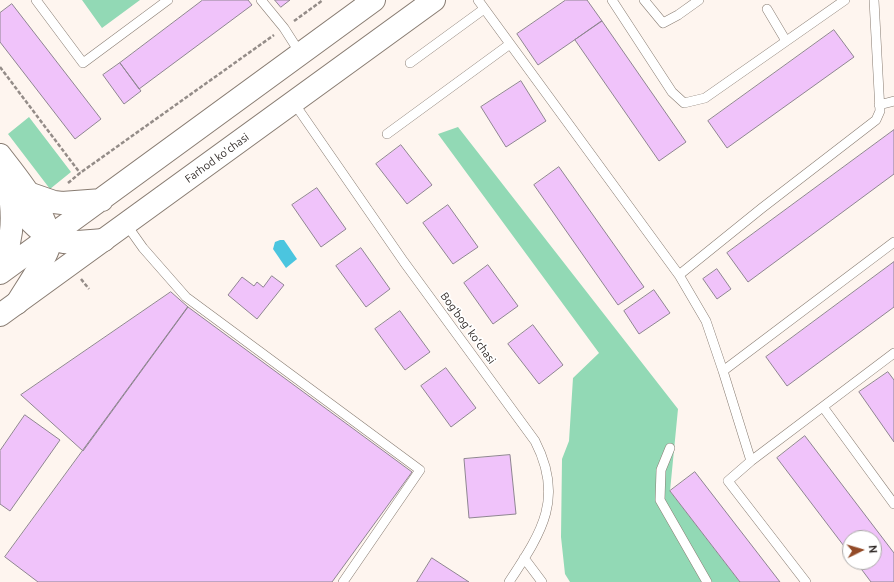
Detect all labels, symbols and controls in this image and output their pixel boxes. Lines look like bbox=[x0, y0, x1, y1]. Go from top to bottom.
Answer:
street label: Farhod ko'chasi bbox=[183, 130, 251, 186]
street label: Bogʻbogʻ koʻchasi bbox=[438, 290, 498, 366]
north arrow bbox=[842, 530, 882, 570]
text: N bbox=[867, 544, 879, 554]

